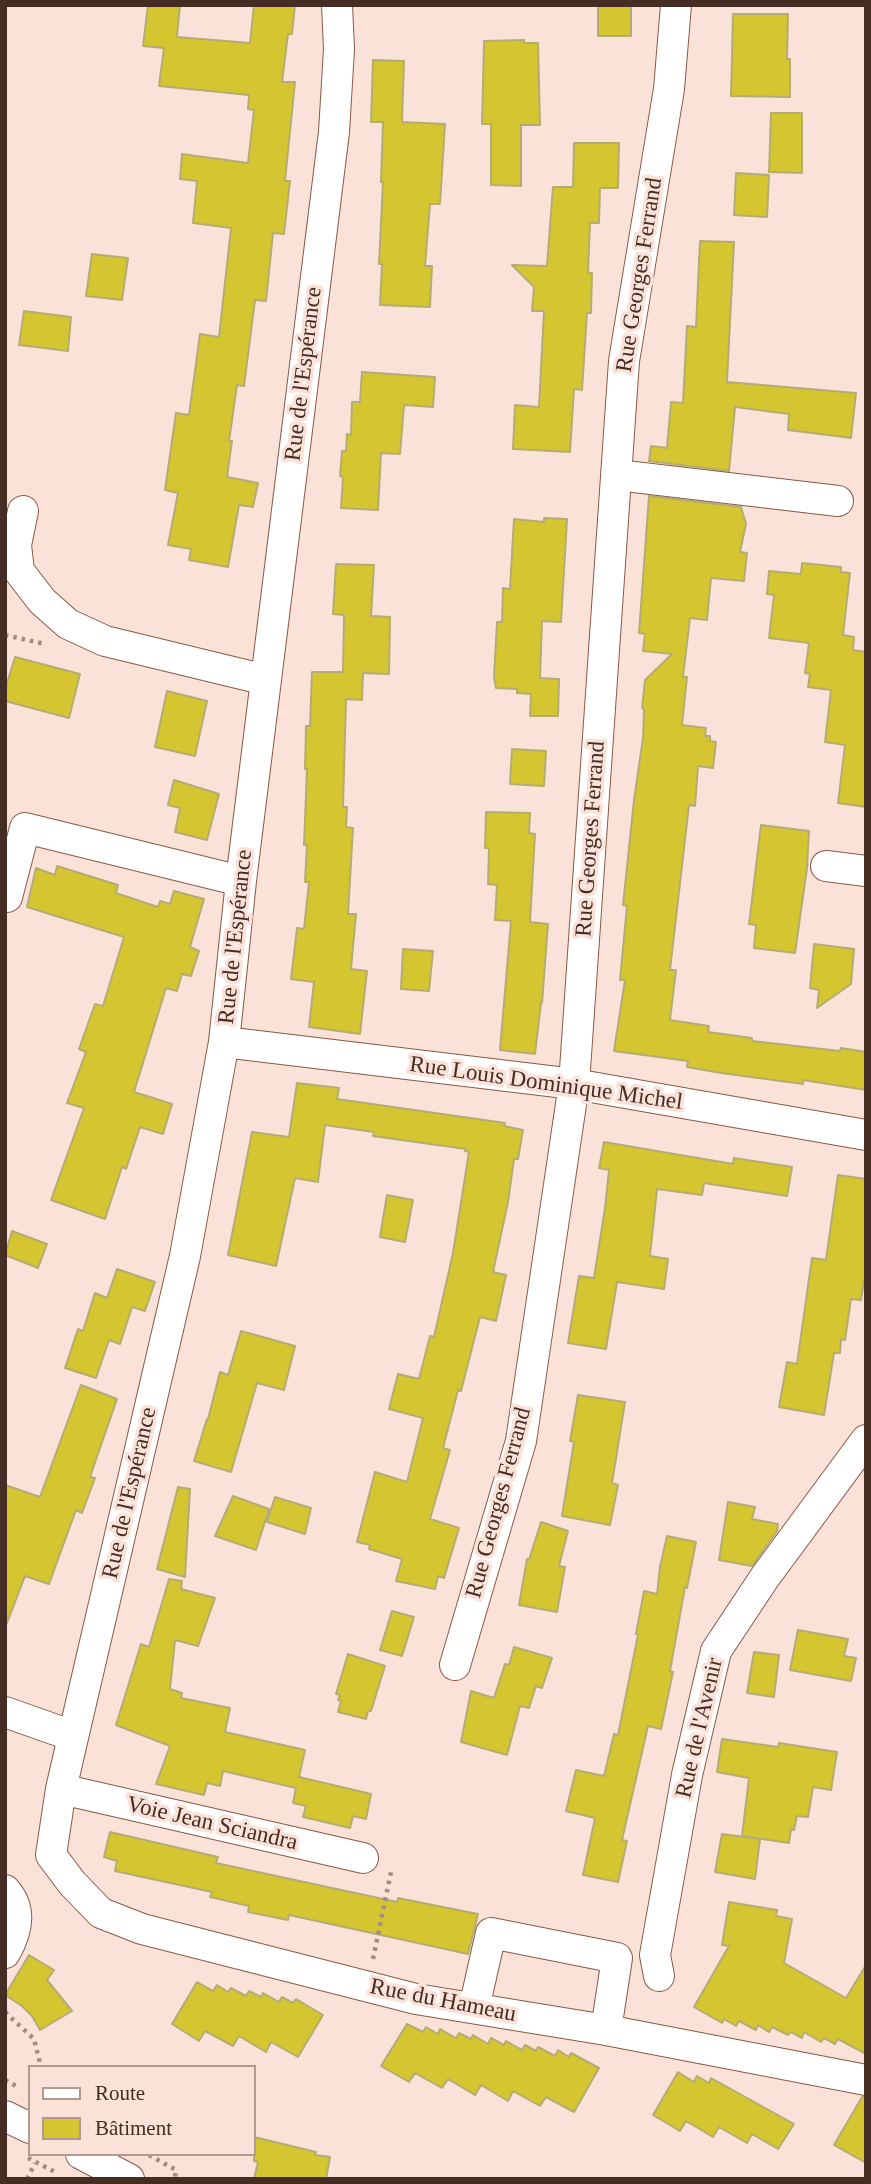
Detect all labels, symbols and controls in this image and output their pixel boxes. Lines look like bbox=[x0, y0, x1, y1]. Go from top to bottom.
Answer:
street label: Rue Georges Ferrand bbox=[611, 176, 669, 374]
street label: Rue de l'Espérance bbox=[280, 285, 328, 463]
street label: Rue Georges Ferrand bbox=[570, 740, 612, 938]
street label: Rue de l'Espérance bbox=[213, 848, 259, 1026]
street label: Rue Louis Dominique Michel bbox=[408, 1051, 684, 1117]
street label: Rue de l'Espérance bbox=[97, 1404, 163, 1582]
street label: Rue Georges Ferrand bbox=[460, 1405, 538, 1601]
street label: Rue de l'Avenir bbox=[670, 1655, 730, 1801]
street label: Voie Jean Sciandra bbox=[124, 1791, 300, 1857]
street label: Rue du Hameau bbox=[368, 1973, 518, 2029]
legend bbox=[28, 2065, 256, 2156]
text: Route bbox=[95, 2081, 145, 2105]
text: Bâtiment bbox=[95, 2116, 172, 2140]

